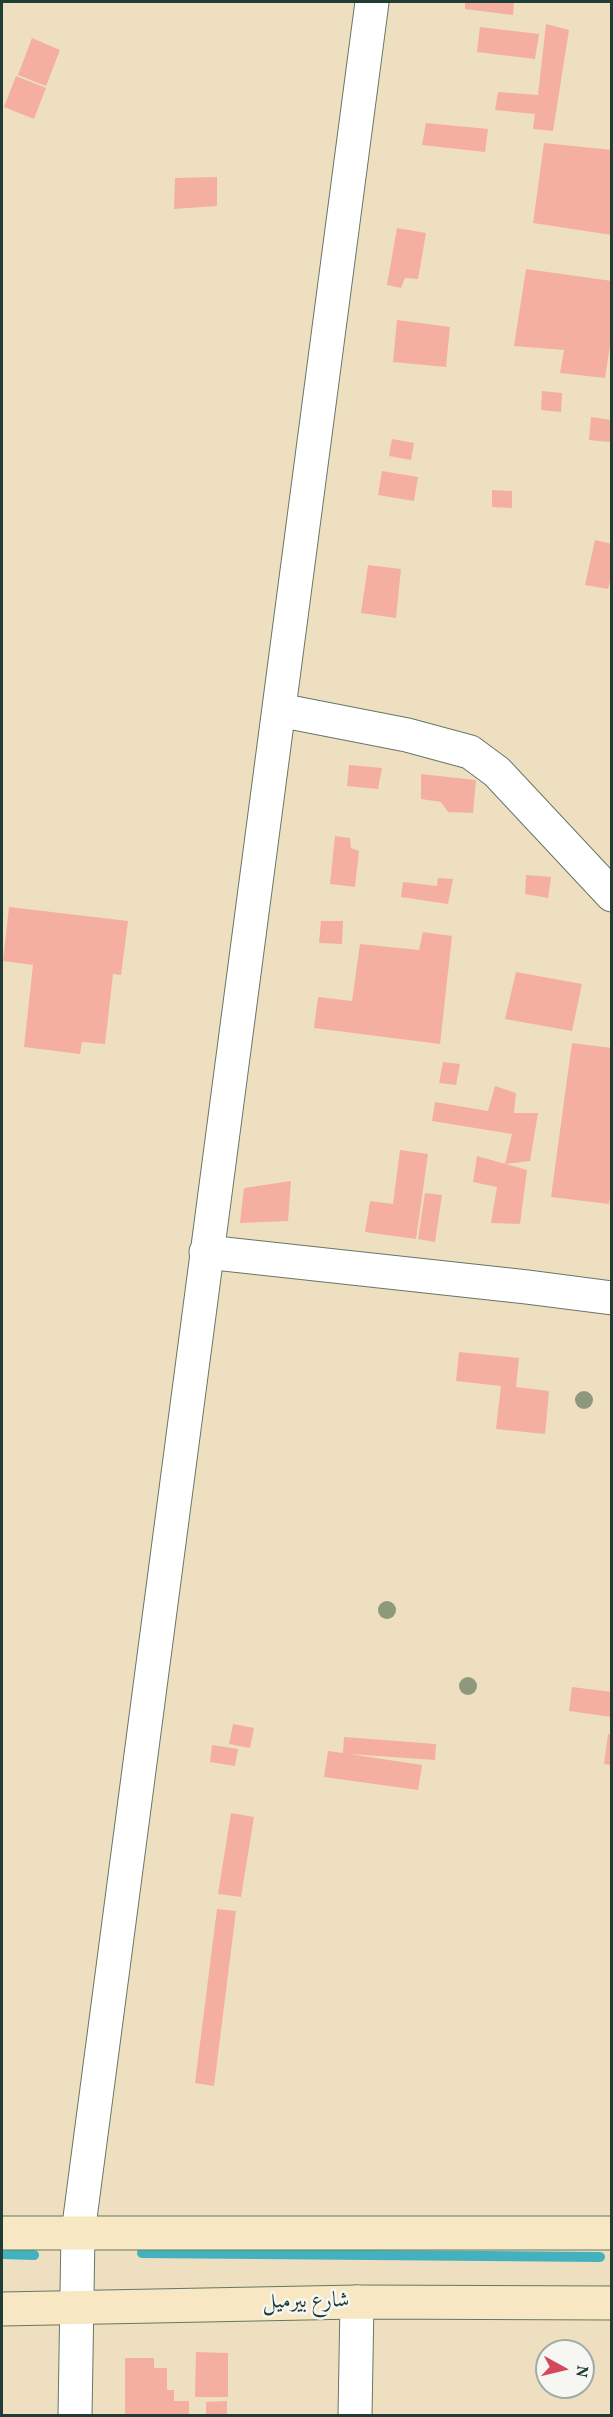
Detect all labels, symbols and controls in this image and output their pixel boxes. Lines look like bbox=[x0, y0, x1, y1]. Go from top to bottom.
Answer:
street label: شارع بيرميل bbox=[262, 2289, 350, 2317]
north arrow bbox=[535, 2339, 595, 2399]
text: N bbox=[569, 2364, 593, 2379]

